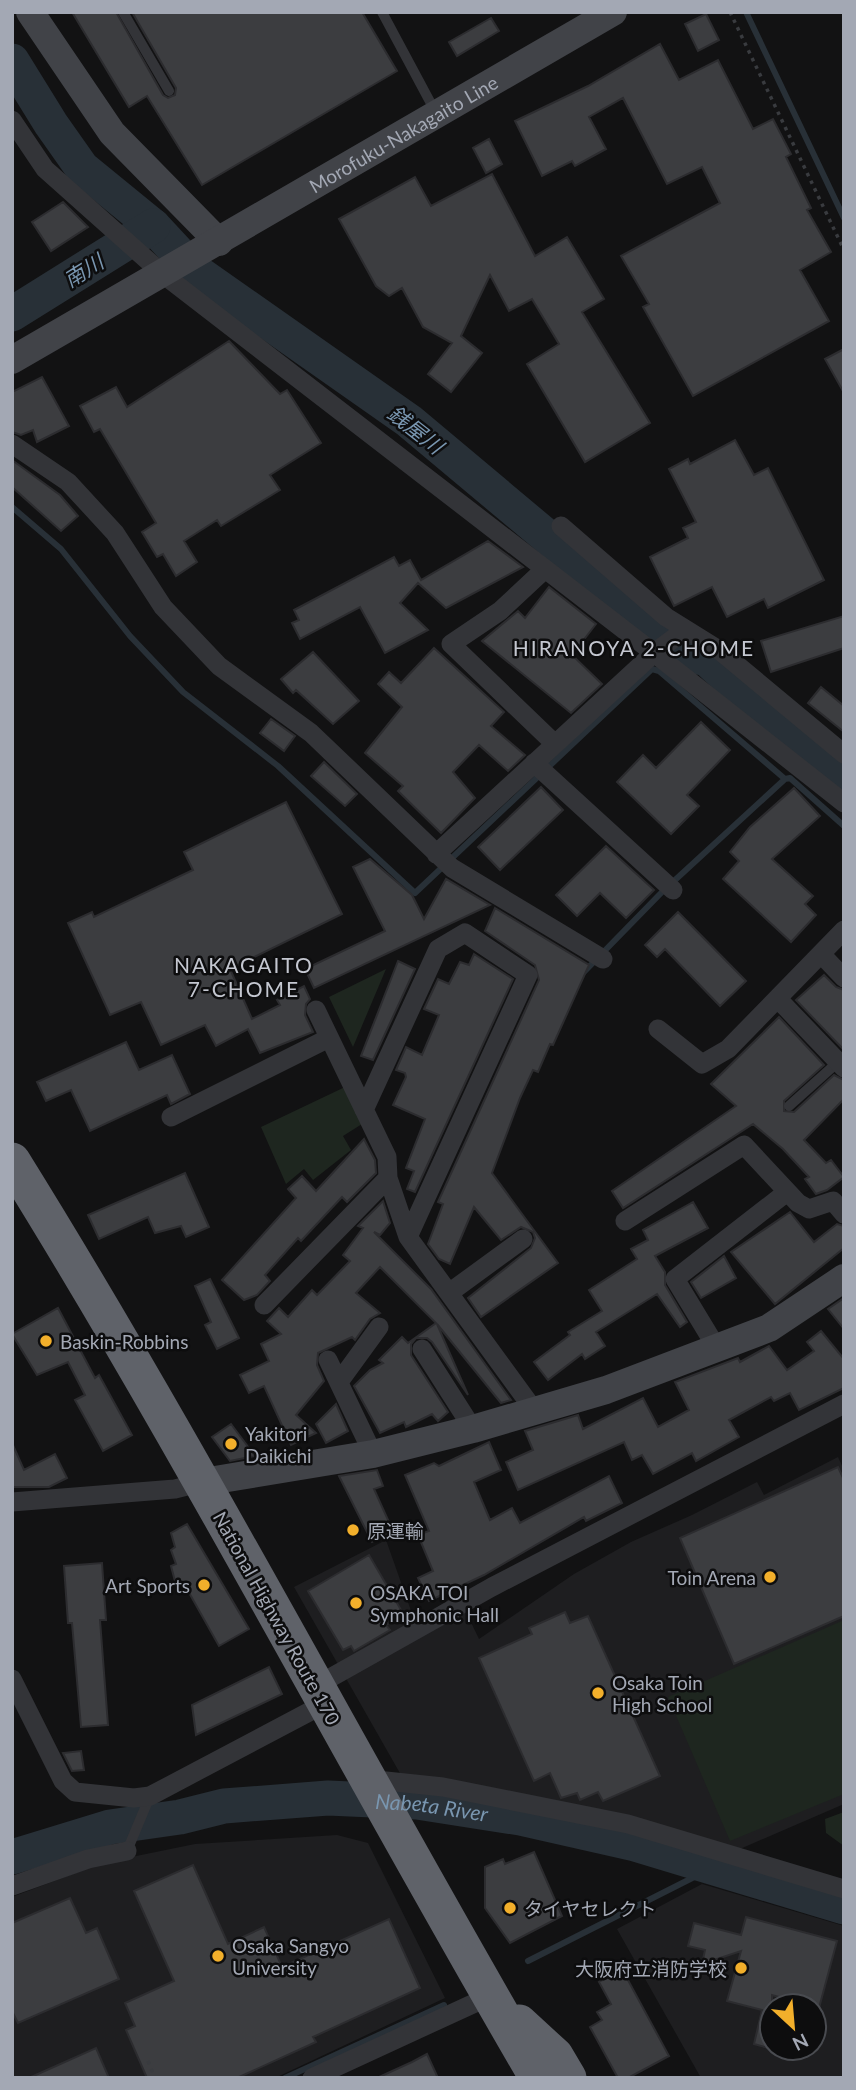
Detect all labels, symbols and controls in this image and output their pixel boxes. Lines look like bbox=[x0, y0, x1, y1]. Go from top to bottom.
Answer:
street label: Morofuku-Nakagaito Line bbox=[305, 70, 501, 197]
water label: 南川 bbox=[59, 247, 109, 292]
water label: 銭屋川 bbox=[383, 400, 450, 459]
district label: HIRANOYA 2-CHOME bbox=[513, 635, 755, 660]
district label: NAKAGAITO 7-CHOME bbox=[174, 952, 314, 1001]
place label: Baskin-Robbins bbox=[60, 1330, 188, 1353]
marker: Baskin-Robbins bbox=[38, 1333, 54, 1349]
place label: Yakitori Daikichi bbox=[245, 1422, 312, 1467]
marker: Yakitori Daikichi bbox=[223, 1436, 239, 1452]
street label: National Highway Route 170 bbox=[209, 1507, 345, 1729]
place label: 原運輸 bbox=[367, 1519, 424, 1542]
marker: 原運輸 bbox=[345, 1522, 361, 1538]
place label: Toin Arena bbox=[668, 1566, 756, 1589]
marker: Toin Arena bbox=[762, 1569, 778, 1585]
place label: Art Sports bbox=[105, 1574, 190, 1597]
marker: Art Sports bbox=[196, 1577, 212, 1593]
place label: OSAKA TOI Symphonic Hall bbox=[370, 1581, 499, 1626]
marker: OSAKA TOI Symphonic Hall bbox=[348, 1595, 364, 1611]
place label: Osaka Toin High School bbox=[612, 1671, 712, 1716]
marker: Osaka Toin High School bbox=[590, 1685, 606, 1701]
water label: Nabeta River bbox=[375, 1788, 491, 1825]
place label: タイヤセレクト bbox=[524, 1897, 656, 1920]
marker: タイヤセレクト bbox=[502, 1900, 518, 1916]
place label: Osaka Sangyo University bbox=[232, 1934, 349, 1979]
marker: Osaka Sangyo University bbox=[210, 1948, 226, 1964]
place label: 大阪府立消防学校 bbox=[575, 1957, 727, 1980]
marker: 大阪府立消防学校 bbox=[733, 1960, 749, 1976]
north arrow bbox=[758, 1992, 828, 2062]
text: N bbox=[789, 2029, 812, 2056]

